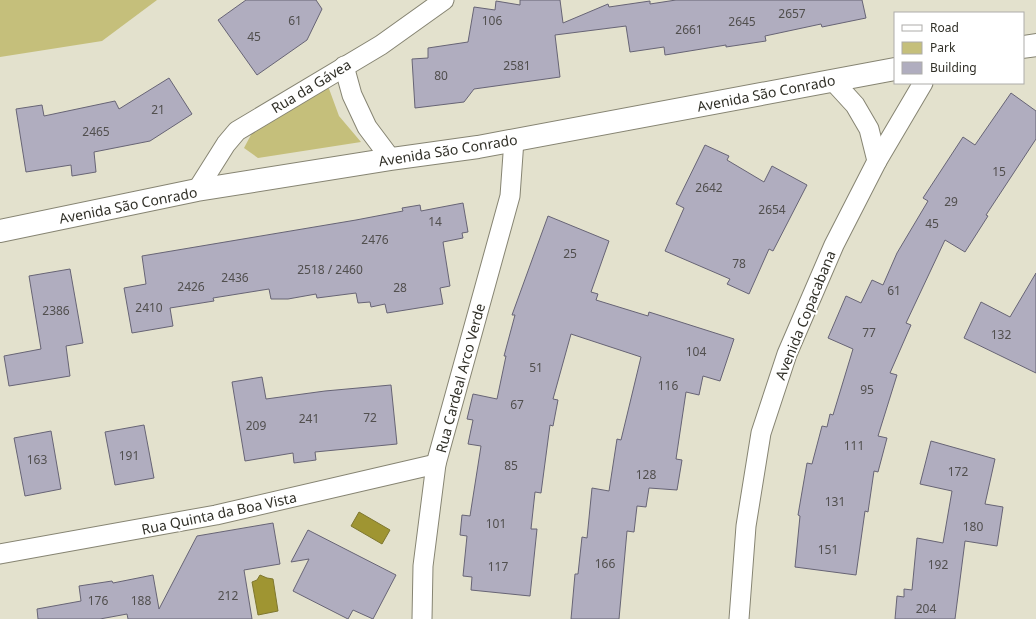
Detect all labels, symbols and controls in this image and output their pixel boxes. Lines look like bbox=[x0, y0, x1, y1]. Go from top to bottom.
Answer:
house number: 2657 bbox=[778, 5, 806, 22]
house number: 61 bbox=[288, 12, 302, 29]
house number: 106 bbox=[482, 12, 502, 29]
legend bbox=[894, 12, 1024, 84]
house number: 2645 bbox=[728, 13, 756, 30]
text: Road bbox=[930, 19, 959, 36]
house number: 2661 bbox=[675, 21, 703, 38]
house number: 45 bbox=[247, 28, 261, 45]
text: Park bbox=[930, 39, 956, 56]
street label: Rua da Gávea bbox=[268, 55, 354, 117]
house number: 2581 bbox=[503, 57, 531, 74]
text: Building bbox=[930, 59, 977, 76]
house number: 80 bbox=[434, 67, 448, 84]
street label: Avenida São Conrado bbox=[695, 70, 837, 116]
house number: 21 bbox=[151, 101, 165, 118]
house number: 2465 bbox=[82, 123, 110, 140]
street label: Avenida São Conrado bbox=[377, 130, 519, 170]
house number: 15 bbox=[992, 163, 1006, 180]
house number: 2642 bbox=[695, 179, 723, 196]
street label: Avenida São Conrado bbox=[57, 182, 199, 228]
house number: 29 bbox=[944, 193, 958, 210]
house number: 2654 bbox=[758, 201, 786, 218]
house number: 14 bbox=[428, 213, 442, 230]
house number: 45 bbox=[925, 215, 939, 232]
house number: 2476 bbox=[361, 231, 389, 248]
house number: 25 bbox=[563, 245, 577, 262]
street label: Avenida Copacabana bbox=[770, 248, 840, 382]
house number: 78 bbox=[732, 255, 746, 272]
house number: 2518 / 2460 bbox=[297, 261, 363, 278]
house number: 2436 bbox=[221, 269, 249, 286]
house number: 2426 bbox=[177, 278, 205, 295]
house number: 28 bbox=[393, 279, 407, 296]
house number: 61 bbox=[887, 282, 901, 299]
house number: 2410 bbox=[135, 299, 163, 316]
street label: Rua Cardeal Arco Verde bbox=[431, 301, 489, 455]
house number: 2386 bbox=[42, 302, 70, 319]
house number: 77 bbox=[862, 324, 876, 341]
house number: 132 bbox=[991, 326, 1011, 343]
house number: 104 bbox=[686, 343, 706, 360]
house number: 51 bbox=[529, 359, 543, 376]
house number: 116 bbox=[658, 377, 678, 394]
house number: 95 bbox=[860, 381, 874, 398]
house number: 67 bbox=[510, 396, 524, 413]
house number: 72 bbox=[363, 409, 377, 426]
house number: 241 bbox=[299, 410, 319, 427]
house number: 209 bbox=[246, 417, 266, 434]
house number: 111 bbox=[844, 437, 864, 454]
house number: 191 bbox=[119, 447, 139, 464]
house number: 163 bbox=[27, 451, 47, 468]
house number: 85 bbox=[504, 457, 518, 474]
house number: 172 bbox=[948, 463, 968, 480]
house number: 128 bbox=[636, 466, 656, 483]
street label: Rua Quinta da Boa Vista bbox=[140, 487, 298, 539]
house number: 131 bbox=[825, 493, 845, 510]
house number: 101 bbox=[486, 515, 506, 532]
house number: 180 bbox=[963, 518, 983, 535]
house number: 151 bbox=[818, 541, 838, 558]
house number: 166 bbox=[595, 555, 615, 572]
house number: 192 bbox=[928, 556, 948, 573]
house number: 117 bbox=[488, 558, 508, 575]
house number: 212 bbox=[218, 587, 238, 604]
house number: 176 bbox=[88, 592, 108, 609]
house number: 188 bbox=[131, 592, 151, 609]
house number: 204 bbox=[916, 600, 936, 617]

